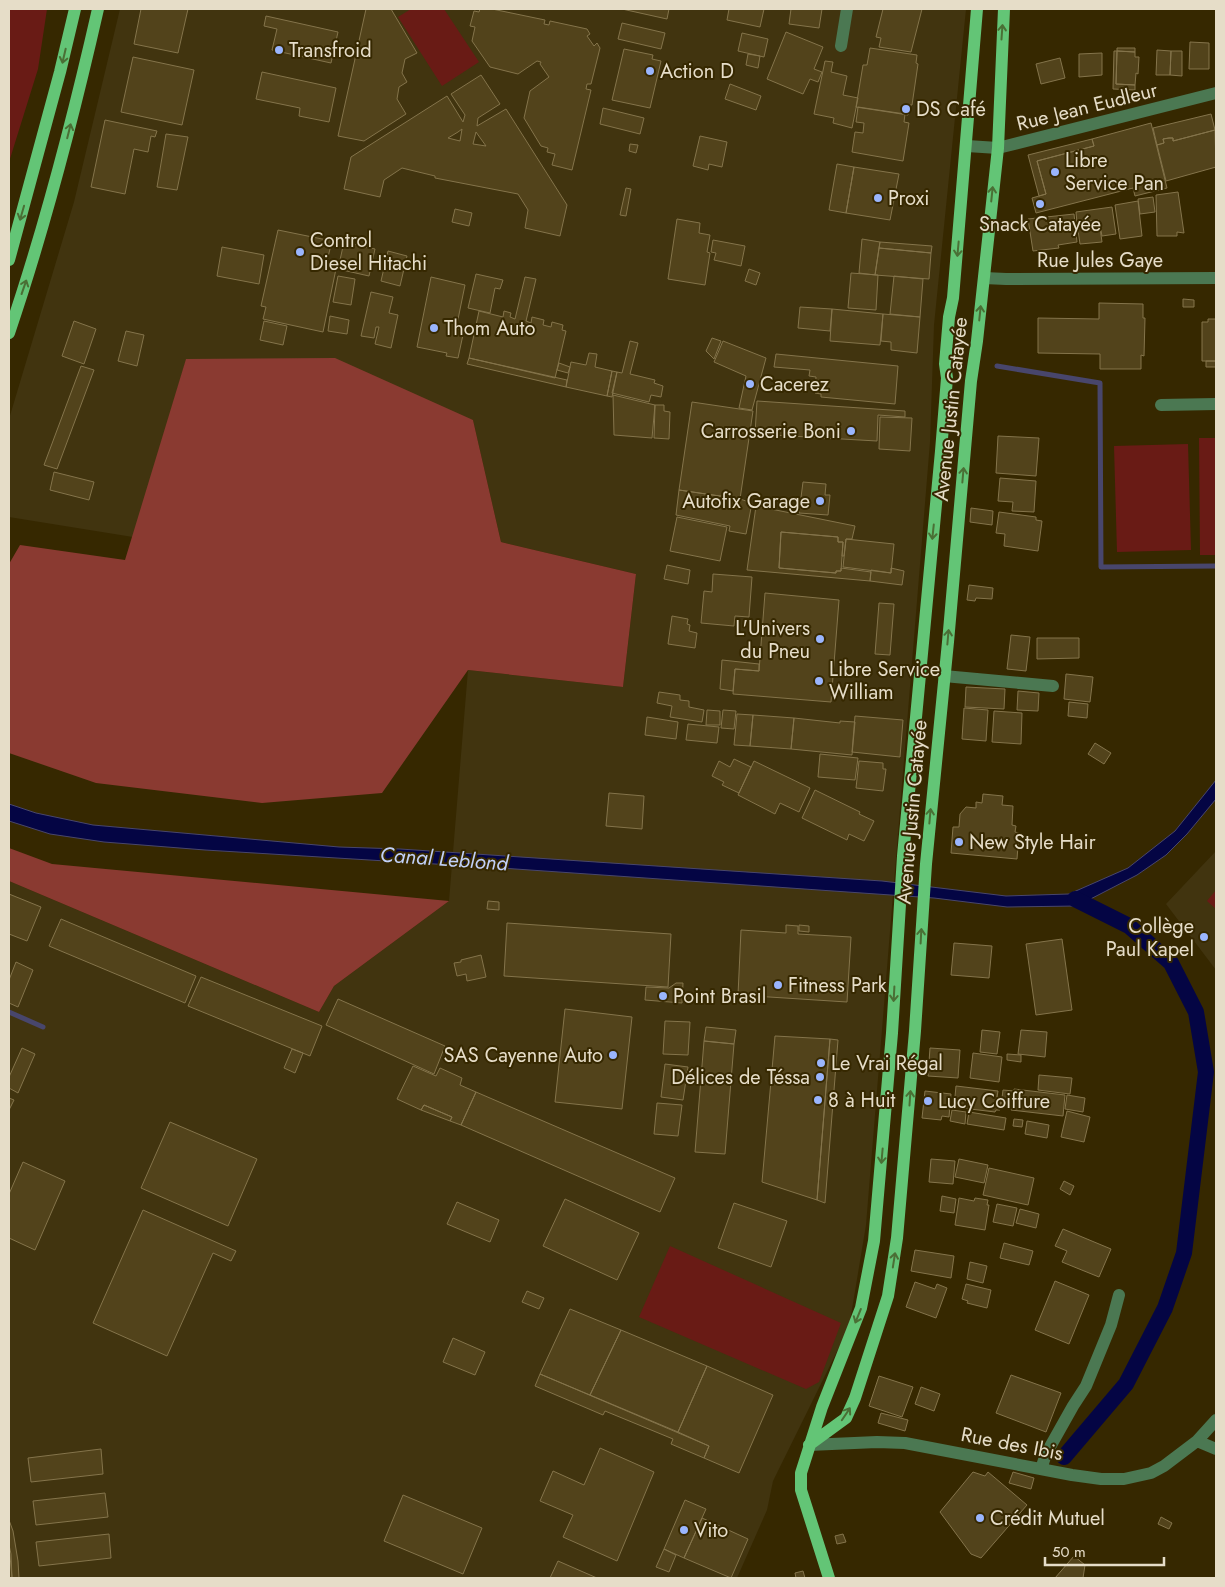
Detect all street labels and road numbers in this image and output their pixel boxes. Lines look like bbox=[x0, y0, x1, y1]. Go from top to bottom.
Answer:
street label: Rue Jean Eudleur bbox=[1013, 75, 1161, 139]
street label: Rue Jules Gaye bbox=[1037, 246, 1163, 275]
street label: Avenue Justin Catayée bbox=[927, 316, 975, 502]
street label: Avenue Justin Catayée bbox=[889, 719, 935, 905]
street label: Rue des Ibis bbox=[959, 1420, 1065, 1468]

